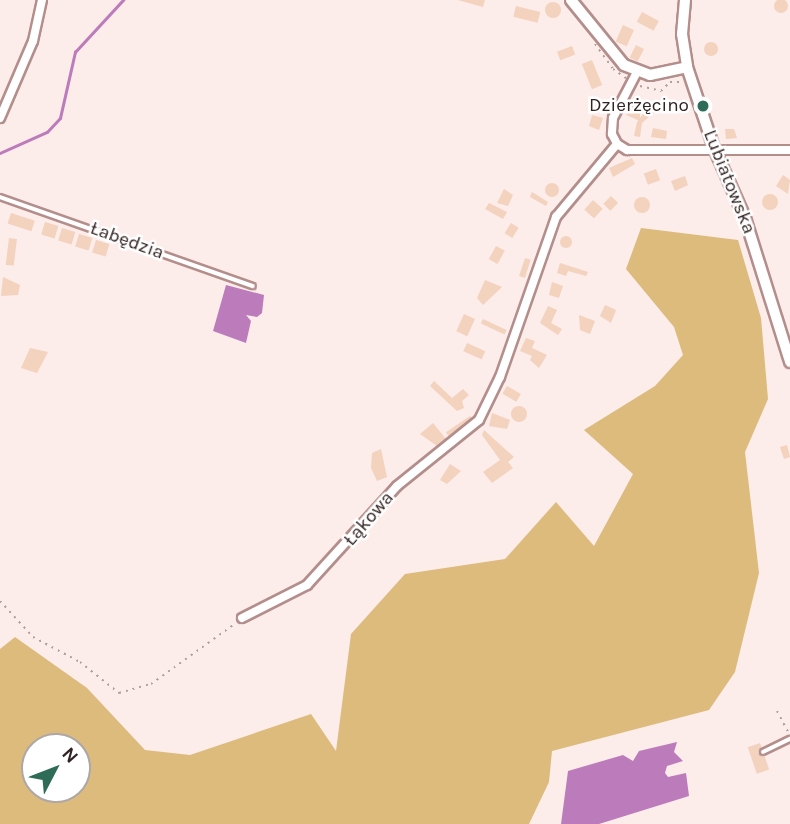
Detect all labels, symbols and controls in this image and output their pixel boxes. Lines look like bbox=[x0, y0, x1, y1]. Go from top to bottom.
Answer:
place label: Dzierżęcino bbox=[589, 95, 689, 117]
marker: Dzierżęcino bbox=[695, 98, 711, 114]
street label: Lubiatowska bbox=[698, 127, 760, 237]
street label: Łabędzia bbox=[87, 217, 167, 265]
street label: Łąkowa bbox=[339, 487, 399, 551]
north arrow bbox=[21, 733, 91, 803]
text: N bbox=[57, 743, 83, 768]

